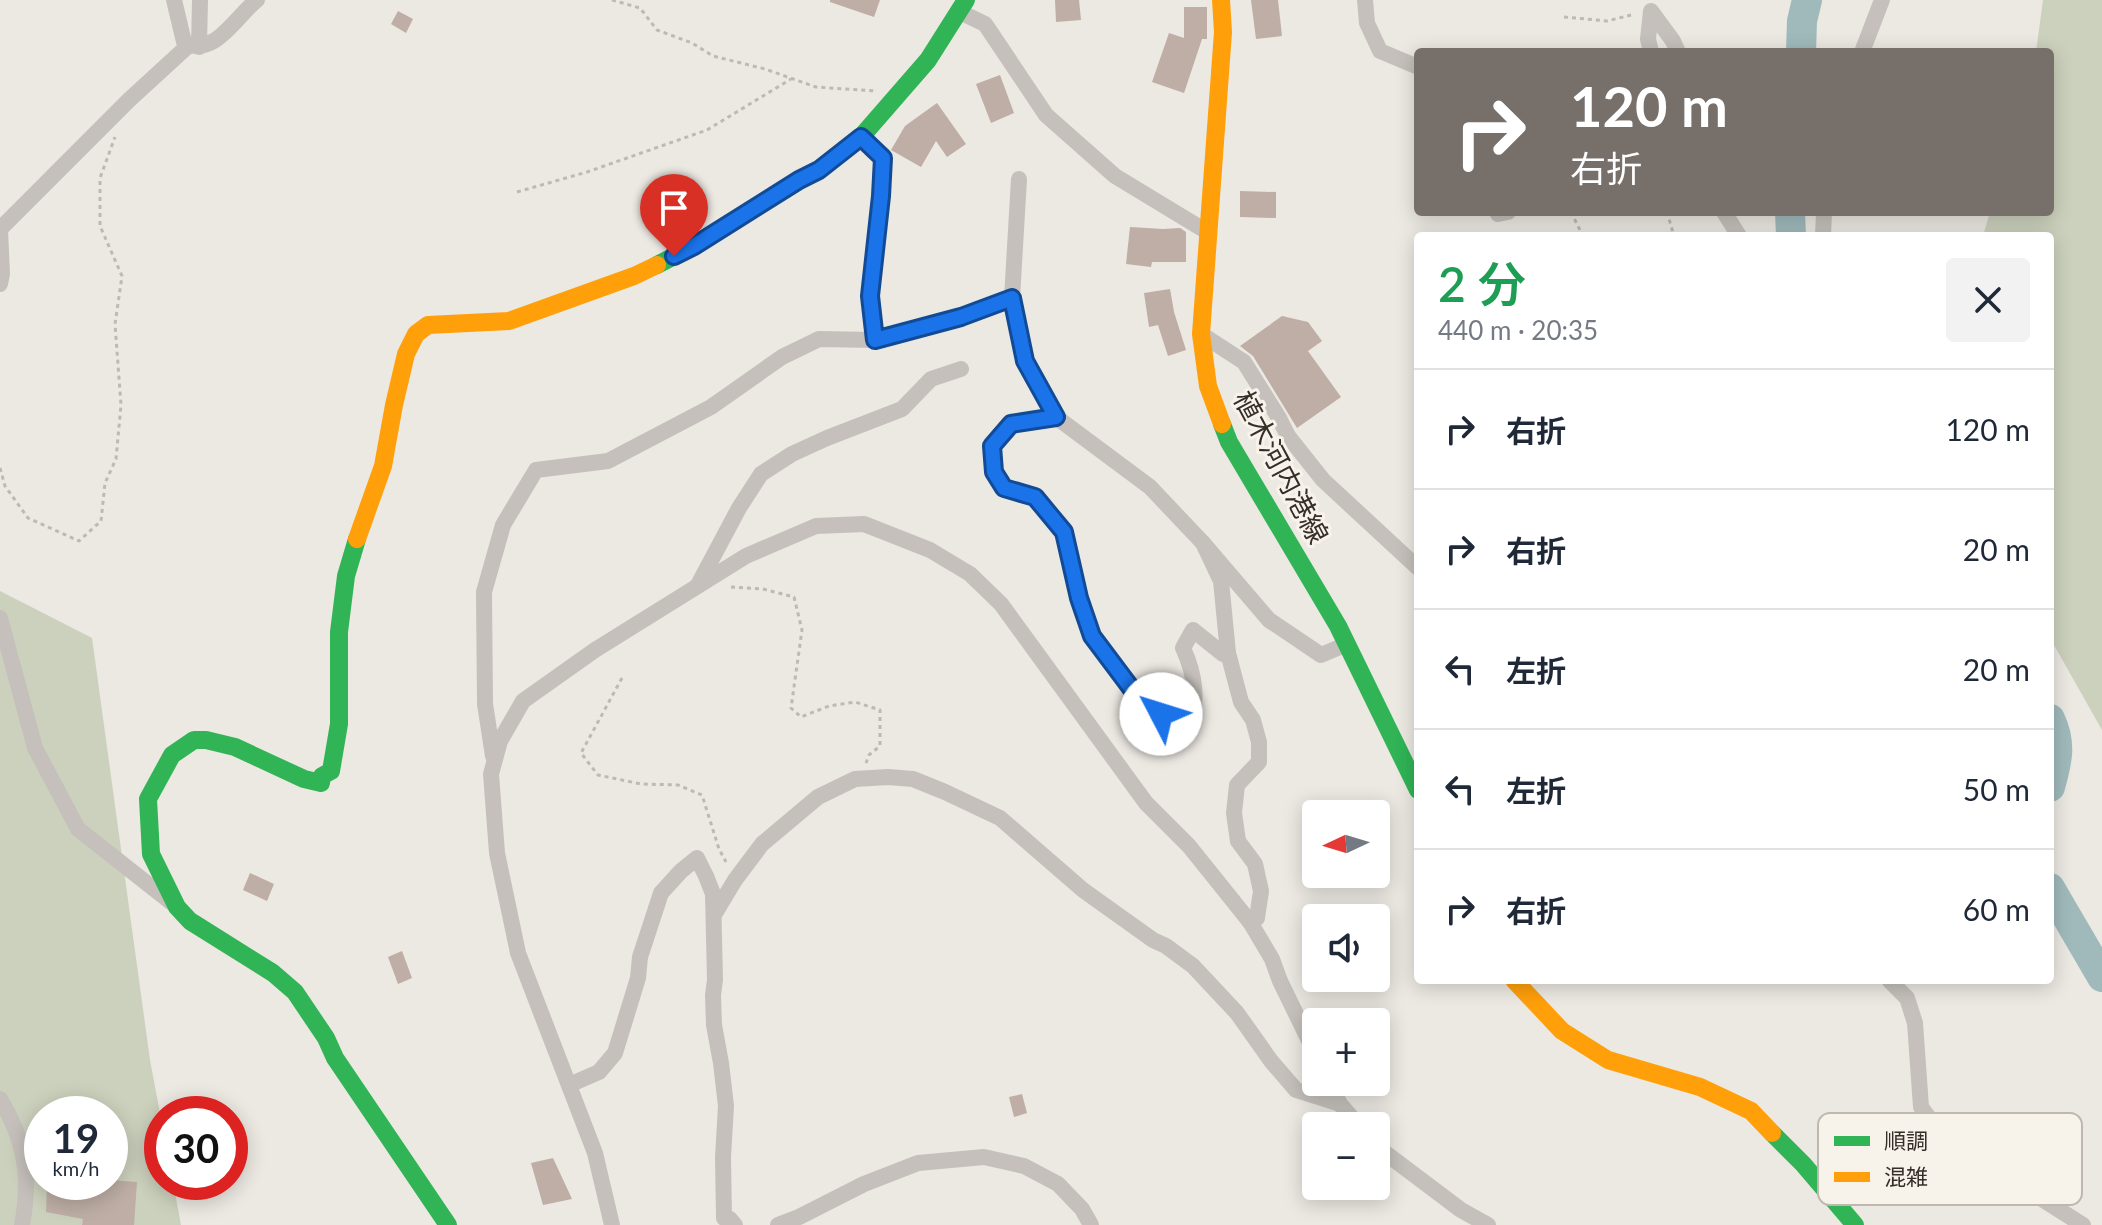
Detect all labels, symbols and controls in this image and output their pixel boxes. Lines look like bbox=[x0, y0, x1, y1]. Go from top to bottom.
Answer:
text: 120 m bbox=[1570, 72, 1728, 139]
icon: right bbox=[1438, 80, 1542, 184]
text: 右折 bbox=[1570, 146, 1642, 190]
pin bbox=[640, 174, 708, 256]
icon: arrive bbox=[652, 186, 696, 230]
text: 2 分 bbox=[1438, 255, 1526, 312]
button: close bbox=[1946, 258, 2030, 342]
text: 440 m · 20:35 bbox=[1438, 314, 1598, 346]
street label: 植木河内港線 bbox=[1227, 384, 1336, 549]
icon: right bbox=[1438, 407, 1482, 451]
text: 120 m bbox=[1945, 411, 2030, 447]
text: 右折 bbox=[1506, 412, 1566, 448]
icon: right bbox=[1438, 527, 1482, 571]
text: 20 m bbox=[1963, 531, 2030, 567]
text: 右折 bbox=[1506, 532, 1566, 568]
icon: left bbox=[1438, 647, 1482, 691]
text: 20 m bbox=[1963, 651, 2030, 687]
text: 左折 bbox=[1506, 652, 1566, 688]
position arrow bbox=[1119, 672, 1203, 756]
icon: left bbox=[1438, 767, 1482, 811]
text: 50 m bbox=[1963, 771, 2030, 807]
text: 左折 bbox=[1506, 772, 1566, 808]
north arrow bbox=[1302, 800, 1390, 888]
map controls bbox=[1302, 800, 1390, 1200]
icon: right bbox=[1438, 887, 1482, 931]
text: 60 m bbox=[1963, 891, 2030, 927]
text: 右折 bbox=[1506, 892, 1566, 928]
button: sound bbox=[1302, 904, 1390, 992]
button: + bbox=[1302, 1008, 1390, 1096]
speed limit sign: 30 bbox=[144, 1096, 248, 1200]
button: − bbox=[1302, 1112, 1390, 1200]
legend bbox=[1818, 1113, 2082, 1205]
text: 19 bbox=[53, 1114, 99, 1162]
text: 順調 bbox=[1884, 1127, 1928, 1154]
text: km/h bbox=[53, 1156, 99, 1180]
text: 混雑 bbox=[1884, 1163, 1928, 1190]

